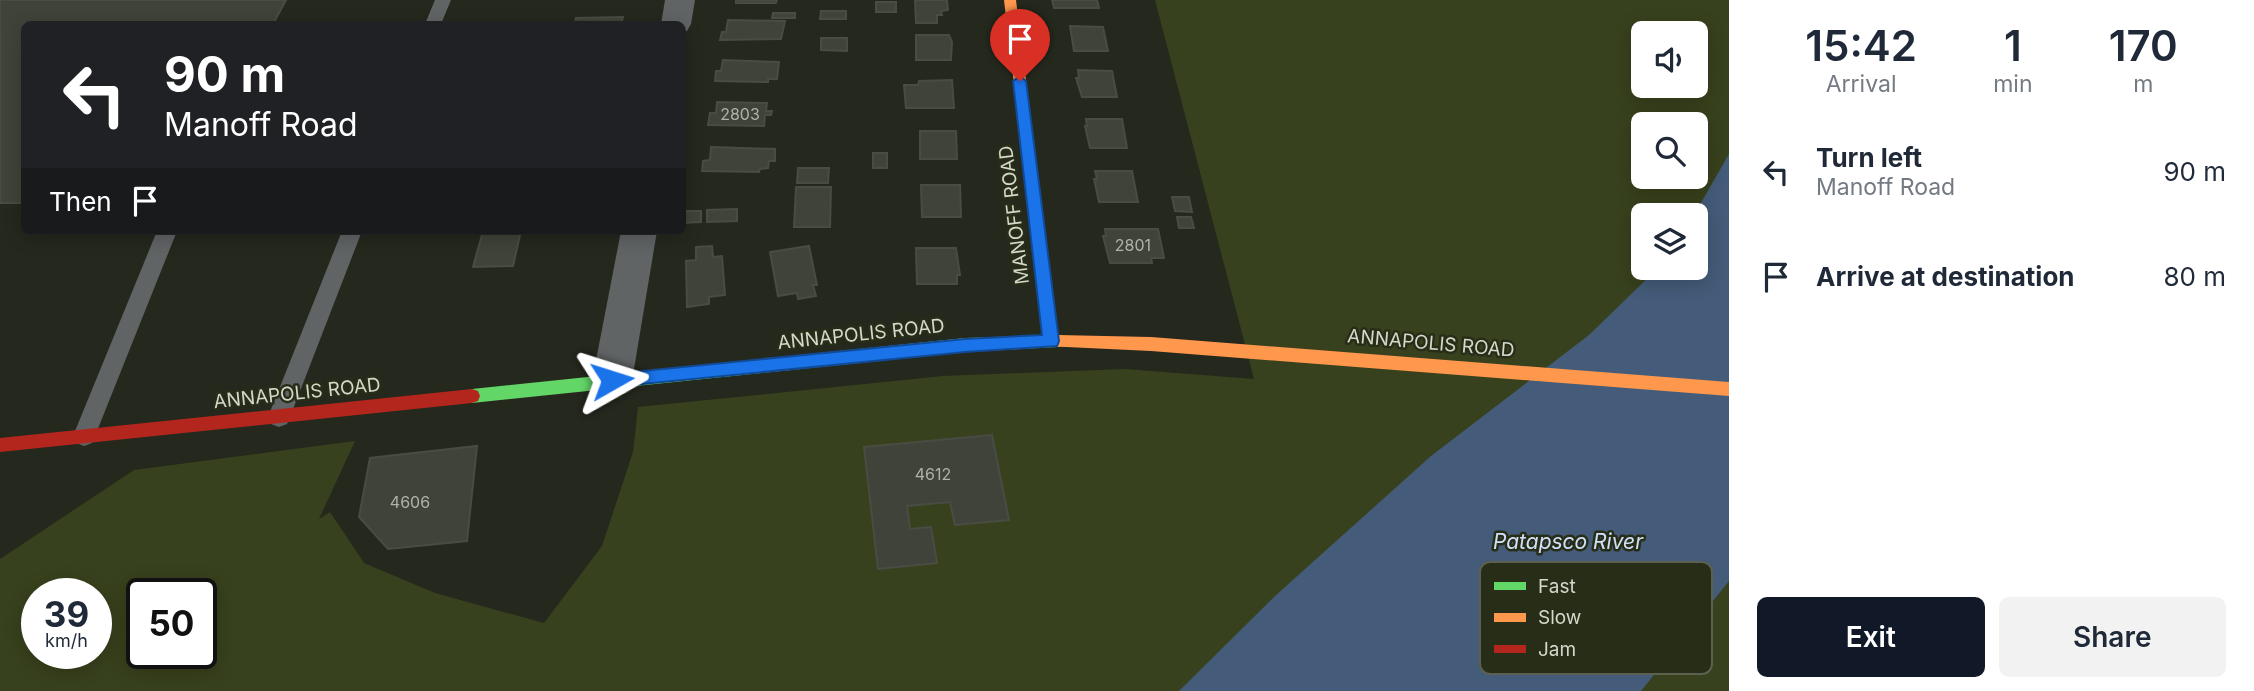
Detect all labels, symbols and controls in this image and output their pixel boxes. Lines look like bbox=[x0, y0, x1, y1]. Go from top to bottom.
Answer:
pin bbox=[990, 9, 1050, 81]
icon: arrive bbox=[1001, 20, 1039, 58]
text: 15:42 bbox=[1805, 20, 1917, 71]
text: 1 bbox=[2004, 20, 2022, 71]
text: 170 bbox=[2109, 20, 2178, 71]
map controls bbox=[1631, 21, 1708, 280]
button: sound bbox=[1631, 21, 1708, 98]
text: 90 m bbox=[164, 45, 285, 104]
icon: left bbox=[49, 49, 140, 140]
text: Arrival bbox=[1826, 70, 1896, 98]
text: min bbox=[1993, 70, 2033, 98]
text: m bbox=[2133, 70, 2153, 98]
house number: 2803 bbox=[720, 104, 760, 124]
text: Manoff Road bbox=[164, 105, 358, 144]
button: search bbox=[1631, 112, 1708, 189]
text: Turn left bbox=[1816, 142, 1922, 173]
street label: MANOFF ROAD bbox=[994, 144, 1034, 286]
icon: left bbox=[1757, 153, 1795, 191]
text: 90 m bbox=[2163, 156, 2226, 187]
text: Manoff Road bbox=[1816, 173, 1955, 201]
icon: arrive bbox=[126, 182, 164, 220]
text: Then bbox=[49, 186, 112, 217]
button: layers bbox=[1631, 203, 1708, 280]
house number: 2801 bbox=[1115, 235, 1151, 255]
icon: arrive bbox=[1757, 258, 1795, 296]
text: Arrive at destination bbox=[1816, 261, 2075, 292]
text: 80 m bbox=[2163, 261, 2226, 292]
street label: ANNAPOLIS ROAD bbox=[776, 314, 946, 354]
street label: ANNAPOLIS ROAD bbox=[1346, 324, 1516, 362]
position arrow bbox=[575, 343, 649, 417]
street label: ANNAPOLIS ROAD bbox=[212, 373, 382, 413]
house number: 4612 bbox=[915, 464, 951, 484]
house number: 4606 bbox=[390, 492, 430, 512]
water label: Patapsco River bbox=[1493, 529, 1644, 554]
legend bbox=[1480, 562, 1712, 674]
text: Fast bbox=[1538, 575, 1576, 598]
speed limit sign: 50 bbox=[126, 578, 217, 669]
text: 39 bbox=[44, 593, 89, 635]
button: Exit bbox=[1757, 597, 1985, 677]
button: Share bbox=[1999, 597, 2226, 677]
text: Slow bbox=[1538, 606, 1581, 629]
text: km/h bbox=[45, 630, 88, 651]
text: Jam bbox=[1538, 638, 1576, 661]

